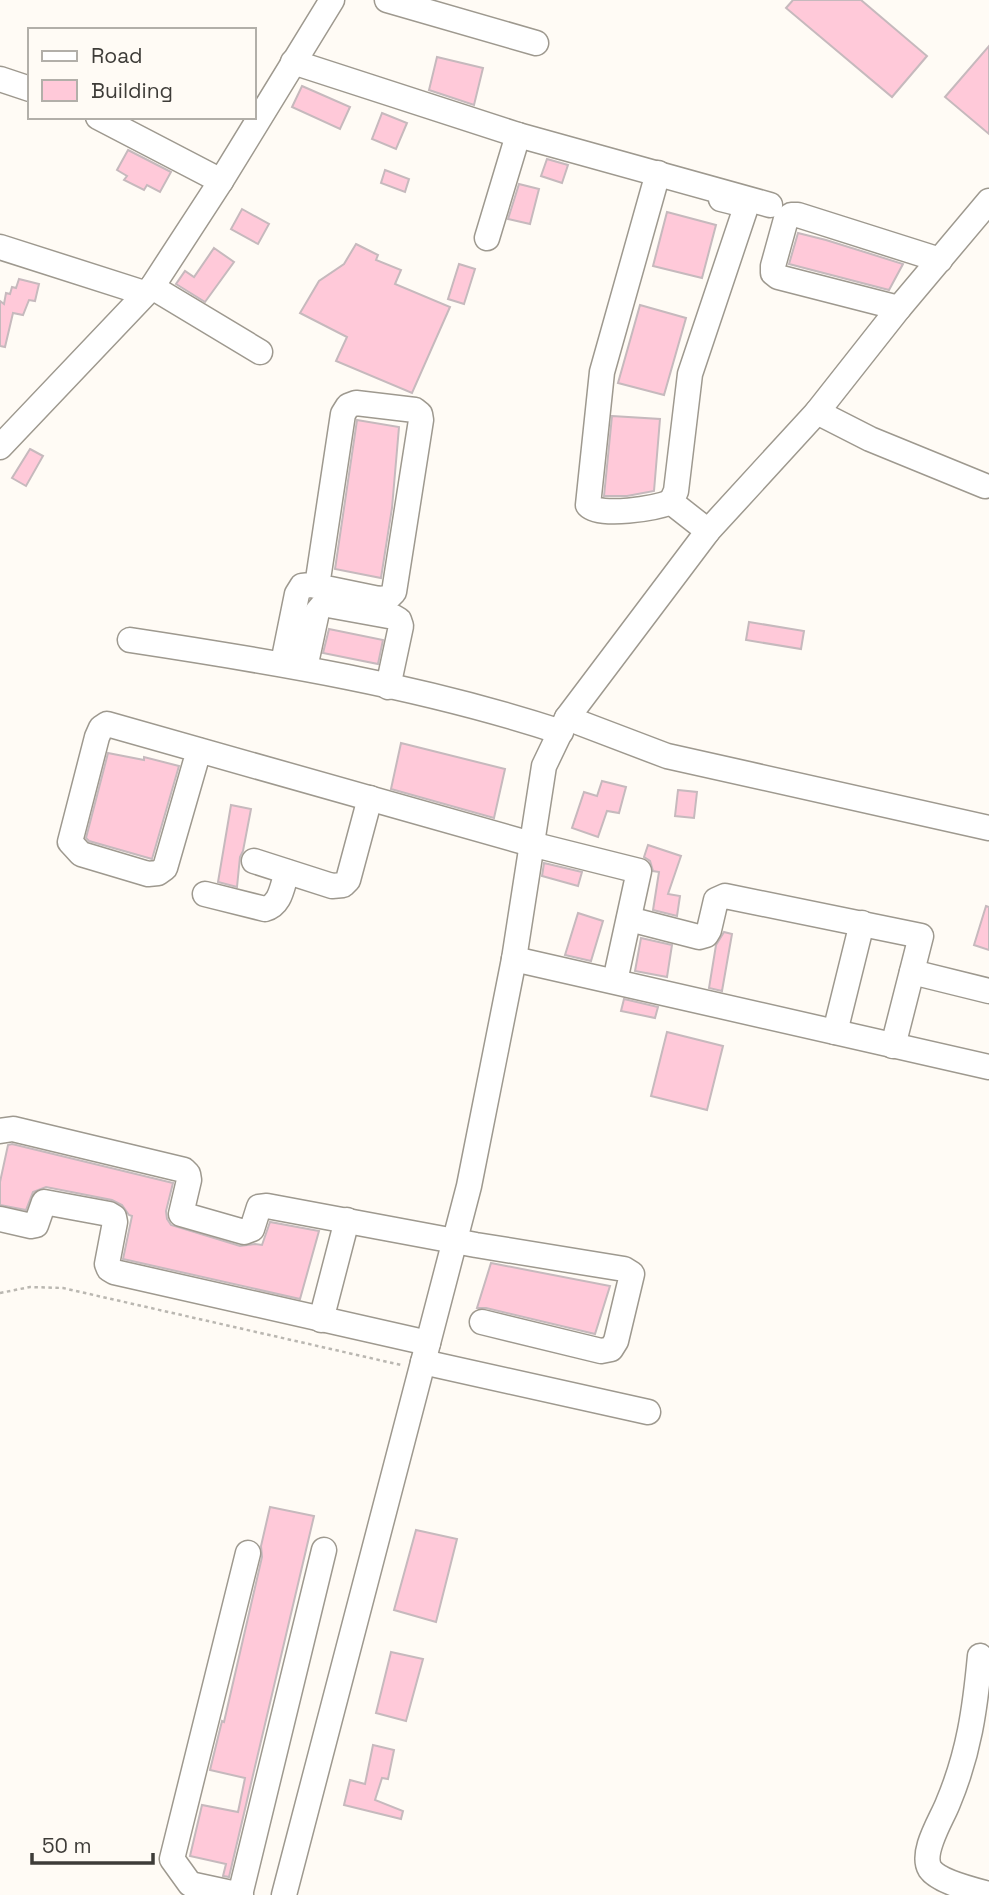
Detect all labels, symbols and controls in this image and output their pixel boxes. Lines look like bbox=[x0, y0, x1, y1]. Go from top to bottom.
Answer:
legend bbox=[28, 28, 256, 119]
text: Road bbox=[91, 42, 143, 69]
text: Building bbox=[91, 77, 173, 104]
scale bar bbox=[32, 1822, 152, 1866]
text: 50 m bbox=[42, 1832, 92, 1859]

